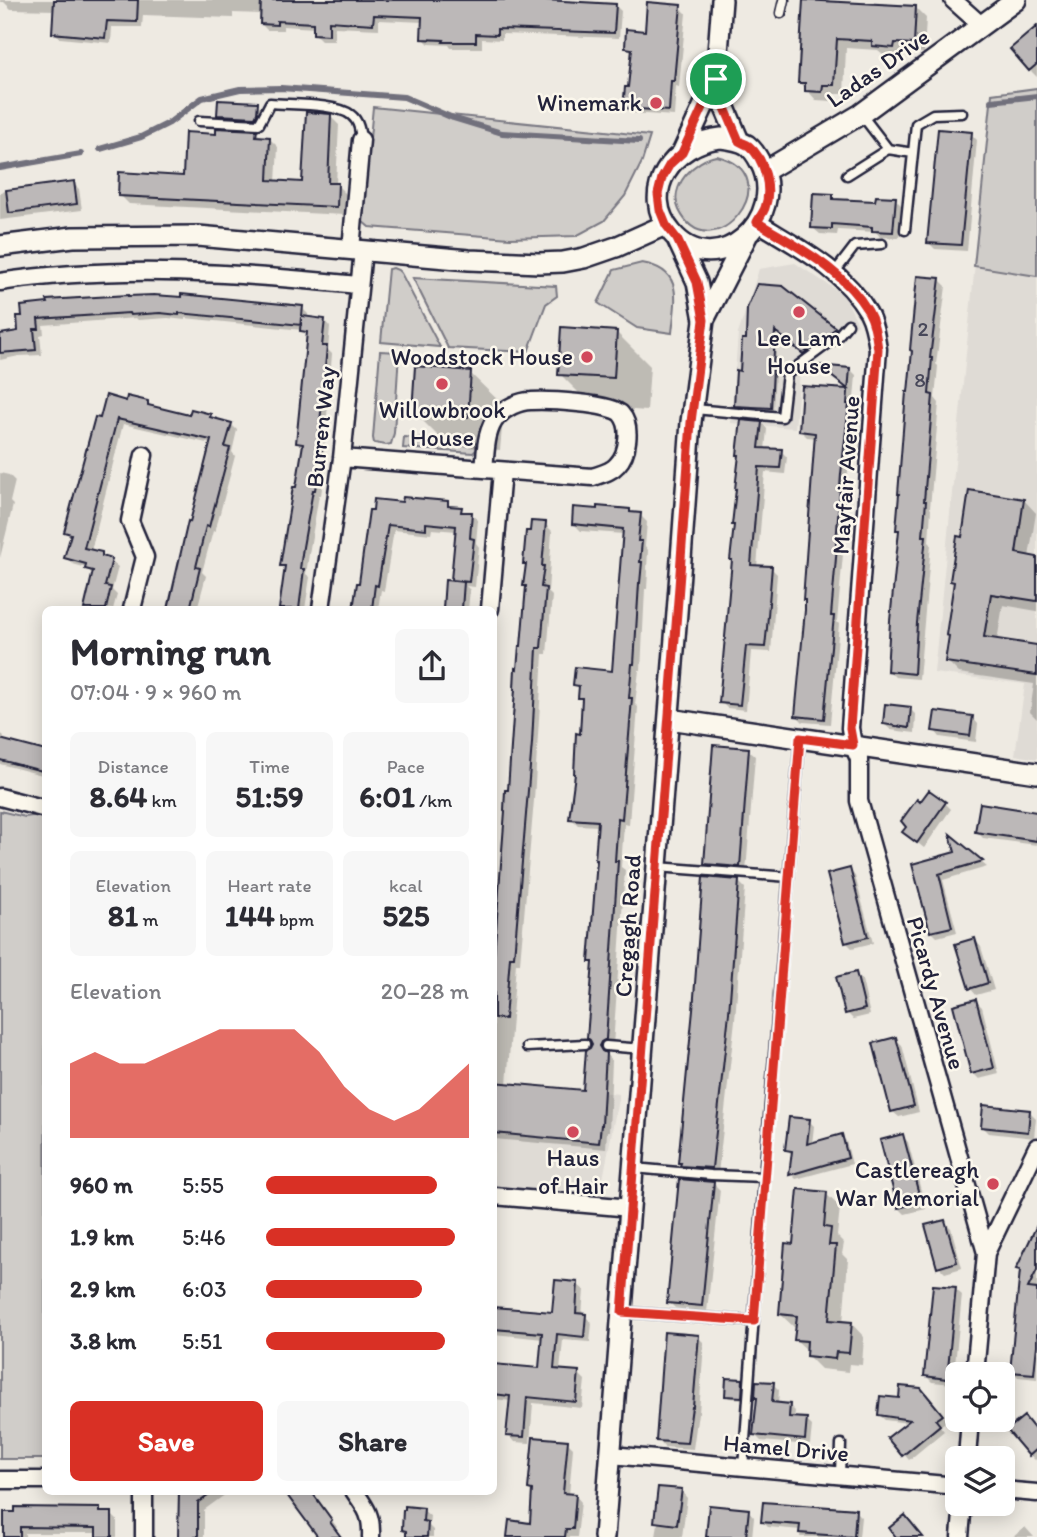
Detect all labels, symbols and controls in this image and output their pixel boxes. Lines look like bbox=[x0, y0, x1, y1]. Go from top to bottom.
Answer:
street label: Ladas Drive bbox=[821, 22, 935, 114]
pin bbox=[686, 49, 746, 109]
icon: arrive bbox=[697, 60, 735, 98]
place label: Winemark bbox=[537, 88, 643, 117]
marker: Winemark bbox=[648, 95, 664, 111]
marker: Lee Lam House bbox=[791, 304, 807, 320]
house number: 2 bbox=[917, 316, 929, 341]
place label: Lee Lam House bbox=[756, 323, 842, 380]
place label: Woodstock House bbox=[390, 342, 573, 371]
marker: Woodstock House bbox=[579, 349, 595, 365]
street label: Burren Way bbox=[300, 365, 341, 489]
house number: 8 bbox=[914, 367, 926, 392]
marker: Willowbrook House bbox=[434, 376, 450, 392]
street label: Mayfair Avenue bbox=[825, 394, 866, 555]
place label: Willowbrook House bbox=[378, 395, 506, 452]
text: Morning run bbox=[70, 629, 271, 675]
button: share bbox=[395, 629, 469, 703]
text: 07:04 · 9 × 960 m bbox=[70, 678, 242, 706]
text: Distance bbox=[98, 755, 169, 778]
text: Time bbox=[249, 755, 290, 778]
text: Pace bbox=[387, 755, 425, 778]
text: 8.64 bbox=[90, 778, 147, 815]
text: 51:59 bbox=[235, 778, 304, 815]
text: 6:01 bbox=[359, 778, 415, 815]
text: km bbox=[147, 789, 177, 812]
text: /km bbox=[415, 789, 452, 812]
street label: Cregagh Road bbox=[608, 854, 647, 998]
text: Elevation bbox=[95, 874, 171, 897]
text: Heart rate bbox=[227, 874, 312, 897]
text: kcal bbox=[389, 874, 423, 897]
text: 81 bbox=[108, 897, 138, 934]
text: 144 bbox=[225, 897, 275, 934]
text: 525 bbox=[382, 897, 429, 934]
text: m bbox=[138, 908, 158, 931]
text: bpm bbox=[275, 908, 314, 931]
street label: Picardy Avenue bbox=[901, 913, 972, 1073]
text: Elevation bbox=[70, 977, 161, 1005]
text: 20–28 m bbox=[381, 977, 469, 1005]
marker: Haus of Hair bbox=[565, 1124, 581, 1140]
place label: Haus of Hair bbox=[538, 1143, 608, 1200]
place label: Castlereagh War Memorial bbox=[835, 1155, 979, 1212]
text: 960 m bbox=[70, 1171, 133, 1199]
text: 5:55 bbox=[182, 1171, 224, 1199]
marker: Castlereagh War Memorial bbox=[985, 1176, 1001, 1192]
text: 1.9 km bbox=[70, 1223, 134, 1251]
text: 5:46 bbox=[182, 1223, 226, 1251]
text: 2.9 km bbox=[70, 1275, 135, 1303]
text: 6:03 bbox=[182, 1275, 227, 1303]
text: 3.8 km bbox=[70, 1327, 136, 1355]
text: 5:51 bbox=[182, 1327, 222, 1355]
map controls bbox=[945, 1362, 1015, 1516]
button: locate bbox=[945, 1362, 1015, 1432]
button: Save bbox=[70, 1401, 263, 1481]
button: Share bbox=[277, 1401, 469, 1481]
street label: Hamel Drive bbox=[722, 1428, 850, 1467]
button: layers bbox=[945, 1446, 1015, 1516]

